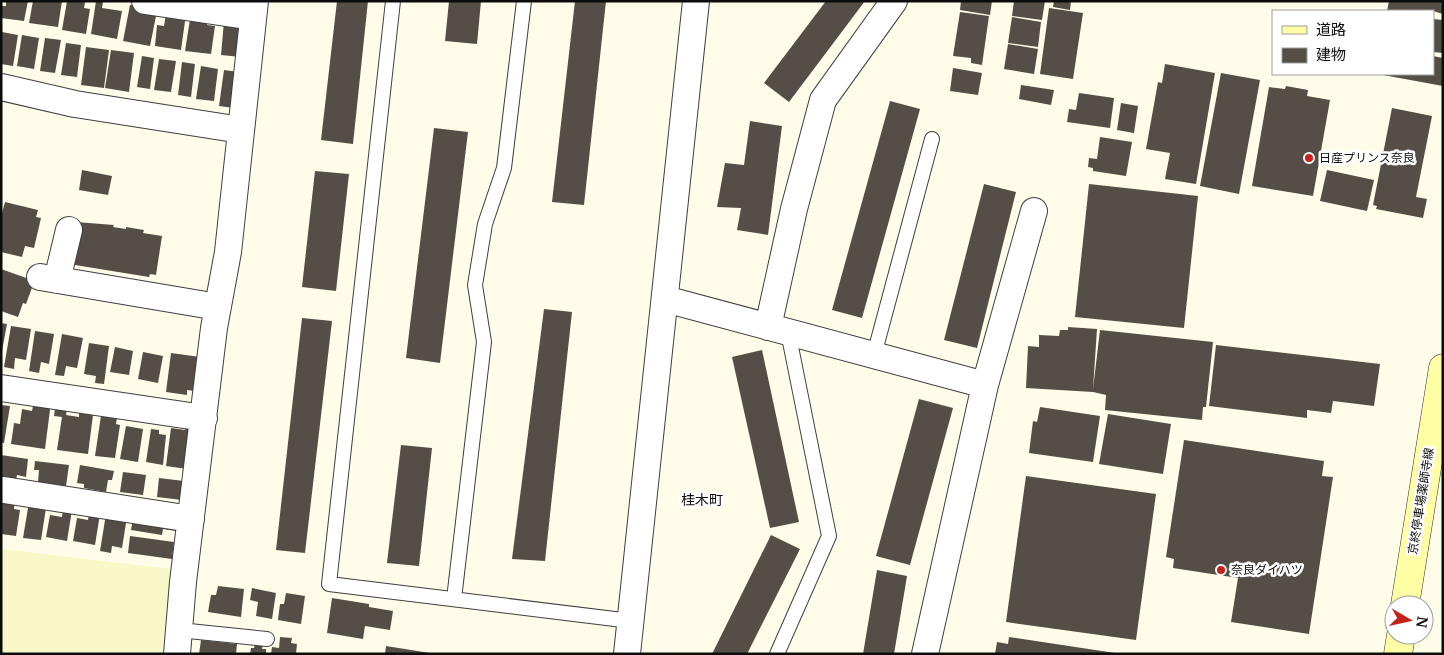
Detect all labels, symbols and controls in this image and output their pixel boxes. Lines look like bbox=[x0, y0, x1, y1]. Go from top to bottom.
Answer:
legend bbox=[1272, 10, 1434, 75]
text: 道路 bbox=[1316, 20, 1346, 39]
text: 建物 bbox=[1316, 45, 1346, 64]
place label: 日産プリンス奈良 bbox=[1319, 150, 1415, 165]
marker: 日産プリンス奈良 bbox=[1303, 152, 1315, 164]
street label: 京終停車場薬師寺線 bbox=[1405, 446, 1436, 555]
district label: 桂木町 bbox=[681, 491, 723, 509]
place label: 奈良ダイハツ bbox=[1231, 562, 1303, 577]
marker: 奈良ダイハツ bbox=[1215, 564, 1227, 576]
north arrow bbox=[1384, 595, 1434, 645]
text: N bbox=[1412, 615, 1432, 629]

